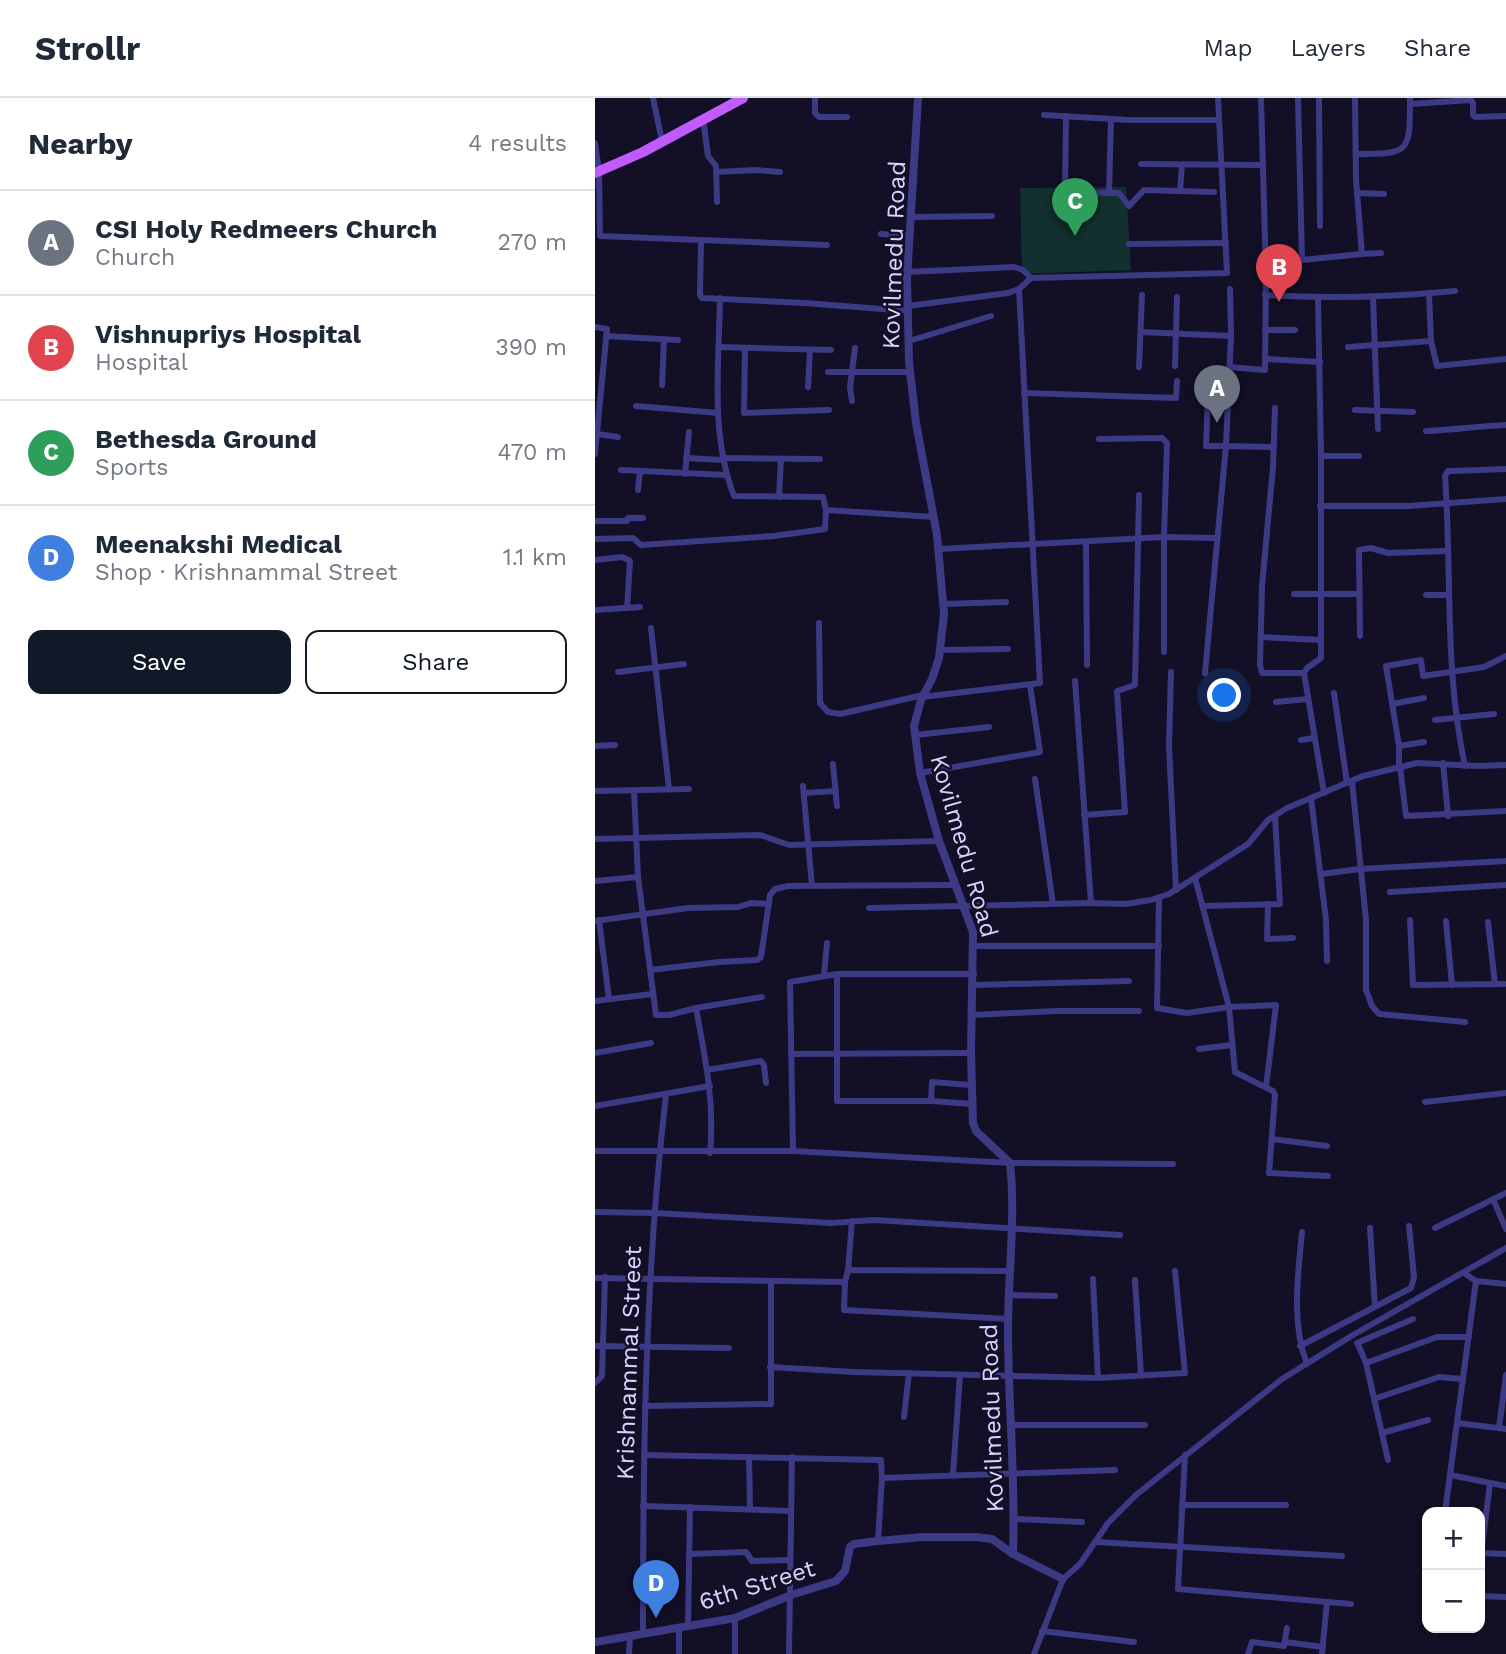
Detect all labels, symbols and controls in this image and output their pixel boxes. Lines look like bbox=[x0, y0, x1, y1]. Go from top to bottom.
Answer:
text: Strollr bbox=[35, 29, 140, 68]
text: Map bbox=[1204, 34, 1252, 62]
text: Layers bbox=[1290, 34, 1366, 62]
text: Share bbox=[1404, 34, 1471, 62]
text: Nearby bbox=[28, 126, 133, 161]
text: 4 results bbox=[468, 130, 567, 157]
street label: Kovilmedu Road bbox=[877, 160, 911, 350]
pin: C bbox=[1052, 178, 1098, 236]
text: CSI Holy Redmeers Church bbox=[95, 214, 437, 244]
text: A bbox=[43, 229, 59, 256]
text: 270 m bbox=[498, 229, 567, 256]
text: Church bbox=[95, 244, 175, 271]
pin: B bbox=[1256, 244, 1302, 302]
text: Vishnupriys Hospital bbox=[95, 319, 361, 349]
text: B bbox=[43, 334, 59, 361]
text: 390 m bbox=[495, 334, 567, 361]
text: Hospital bbox=[95, 349, 188, 376]
pin: A bbox=[1194, 365, 1240, 423]
text: Bethesda Ground bbox=[95, 424, 317, 454]
text: C bbox=[43, 439, 59, 466]
text: 470 m bbox=[498, 439, 567, 466]
text: Sports bbox=[95, 454, 168, 481]
text: Meenakshi Medical bbox=[95, 529, 342, 559]
text: D bbox=[43, 544, 59, 571]
text: 1.1 km bbox=[503, 544, 567, 571]
text: Shop · Krishnammal Street bbox=[95, 559, 397, 586]
button: Save bbox=[28, 630, 291, 694]
button: Share bbox=[305, 630, 567, 694]
your location bbox=[1207, 678, 1241, 712]
street label: Kovilmedu Road bbox=[925, 751, 1003, 941]
street label: Krishnammal Street bbox=[611, 1246, 647, 1480]
street label: Kovilmedu Road bbox=[975, 1323, 1009, 1513]
map controls bbox=[1422, 1507, 1485, 1633]
button: + bbox=[1422, 1507, 1485, 1570]
street label: 6th Street bbox=[696, 1554, 818, 1616]
pin: D bbox=[633, 1560, 679, 1618]
button: − bbox=[1422, 1570, 1485, 1633]

